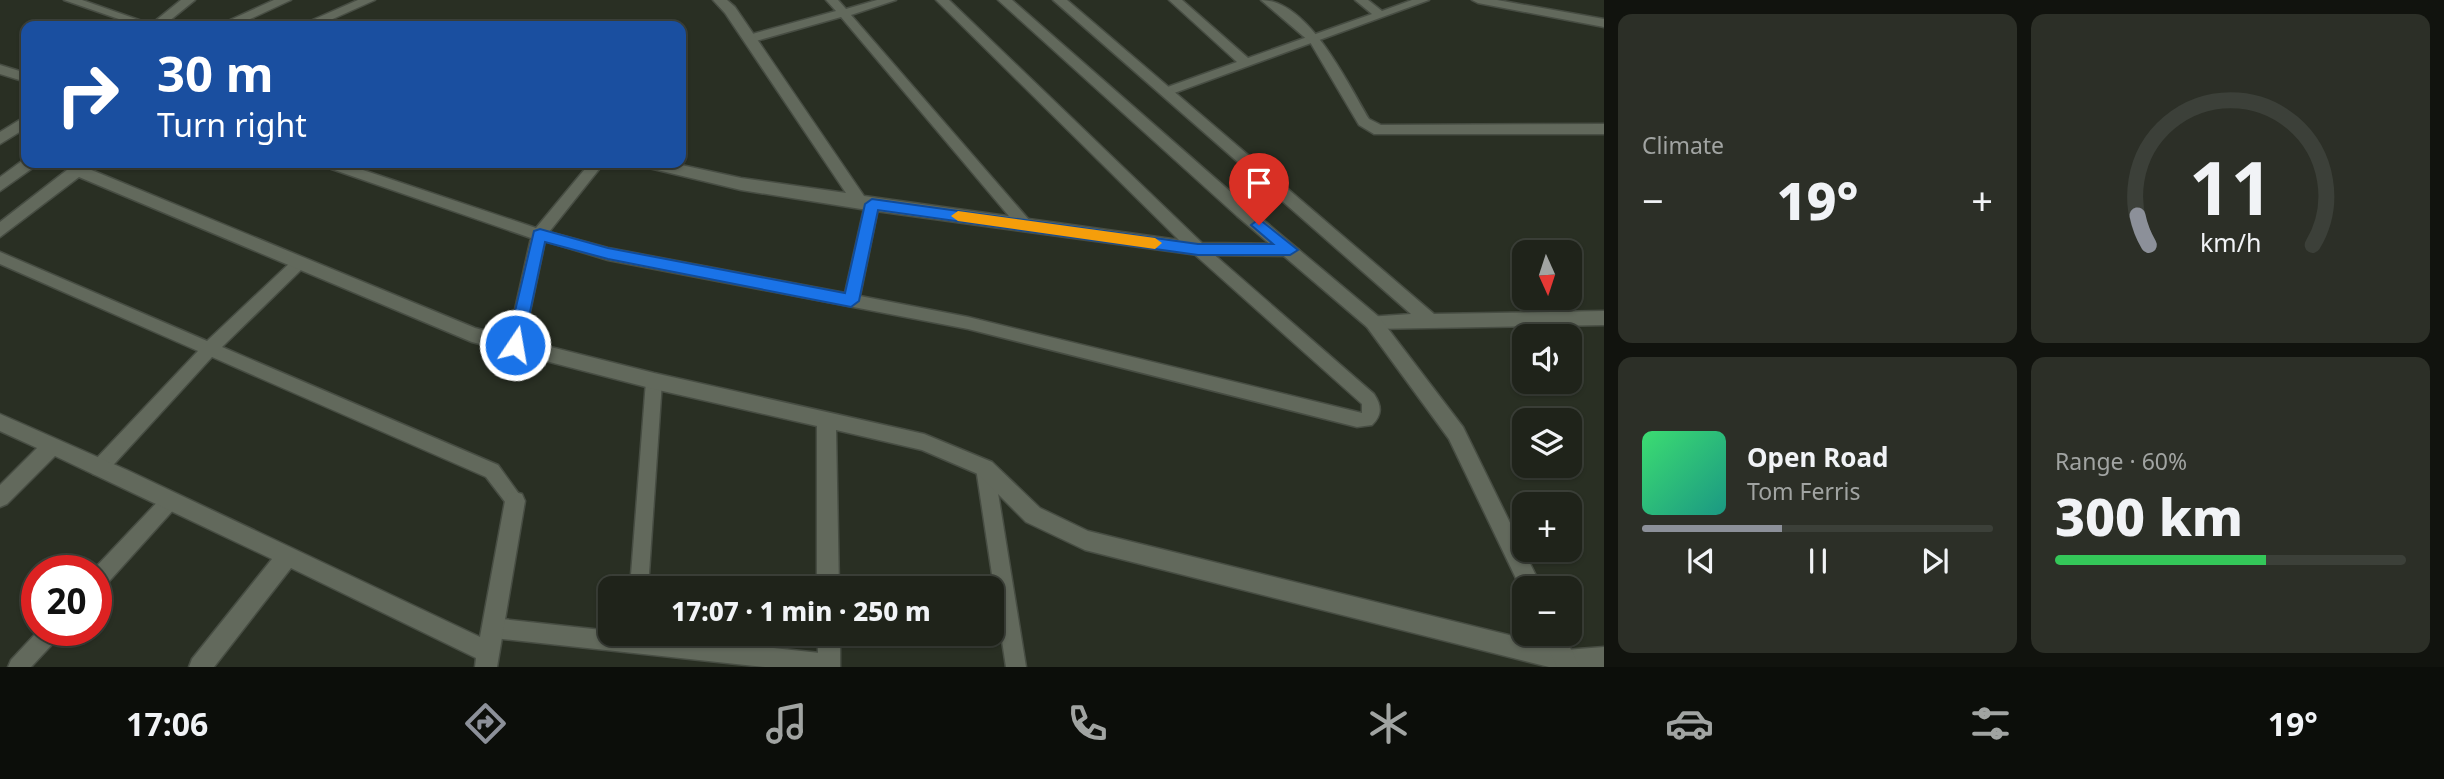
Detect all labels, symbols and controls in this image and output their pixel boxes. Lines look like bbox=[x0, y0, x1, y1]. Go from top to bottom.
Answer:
text: 30 m bbox=[157, 40, 274, 106]
icon: right bbox=[42, 49, 133, 140]
text: Turn right bbox=[157, 103, 307, 146]
text: Climate bbox=[1642, 129, 1724, 161]
text: 11 bbox=[2189, 137, 2272, 236]
pin bbox=[1229, 153, 1289, 225]
icon: arrive bbox=[1240, 164, 1278, 202]
text: 19° bbox=[1776, 164, 1859, 235]
text: − bbox=[1642, 174, 1664, 226]
text: + bbox=[1971, 174, 1993, 226]
text: km/h bbox=[2200, 224, 2261, 258]
north arrow bbox=[1512, 240, 1582, 310]
map controls bbox=[1512, 240, 1582, 646]
position arrow bbox=[478, 308, 552, 382]
button: sound bbox=[1512, 324, 1582, 394]
button: layers bbox=[1512, 408, 1582, 478]
text: Open Road bbox=[1747, 439, 1889, 475]
text: Range · 60% bbox=[2055, 445, 2187, 477]
text: Tom Ferris bbox=[1747, 475, 1860, 507]
text: 300 km bbox=[2055, 480, 2243, 551]
button: + bbox=[1512, 492, 1582, 562]
icon: previous bbox=[1682, 542, 1720, 580]
icon: pause bbox=[1799, 542, 1837, 580]
icon: next bbox=[1916, 542, 1954, 580]
speed limit sign: 20 bbox=[21, 555, 112, 646]
button: − bbox=[1512, 576, 1582, 646]
text: 17:07 · 1 min · 250 m bbox=[671, 593, 931, 629]
icon: directions bbox=[461, 699, 510, 748]
icon: music bbox=[762, 699, 811, 748]
icon: phone bbox=[1063, 699, 1112, 748]
icon: climate bbox=[1364, 699, 1413, 748]
icon: car bbox=[1665, 699, 1714, 748]
icon: filters bbox=[1966, 699, 2015, 748]
text: 17:06 bbox=[126, 702, 208, 745]
text: 19° bbox=[2268, 702, 2318, 745]

